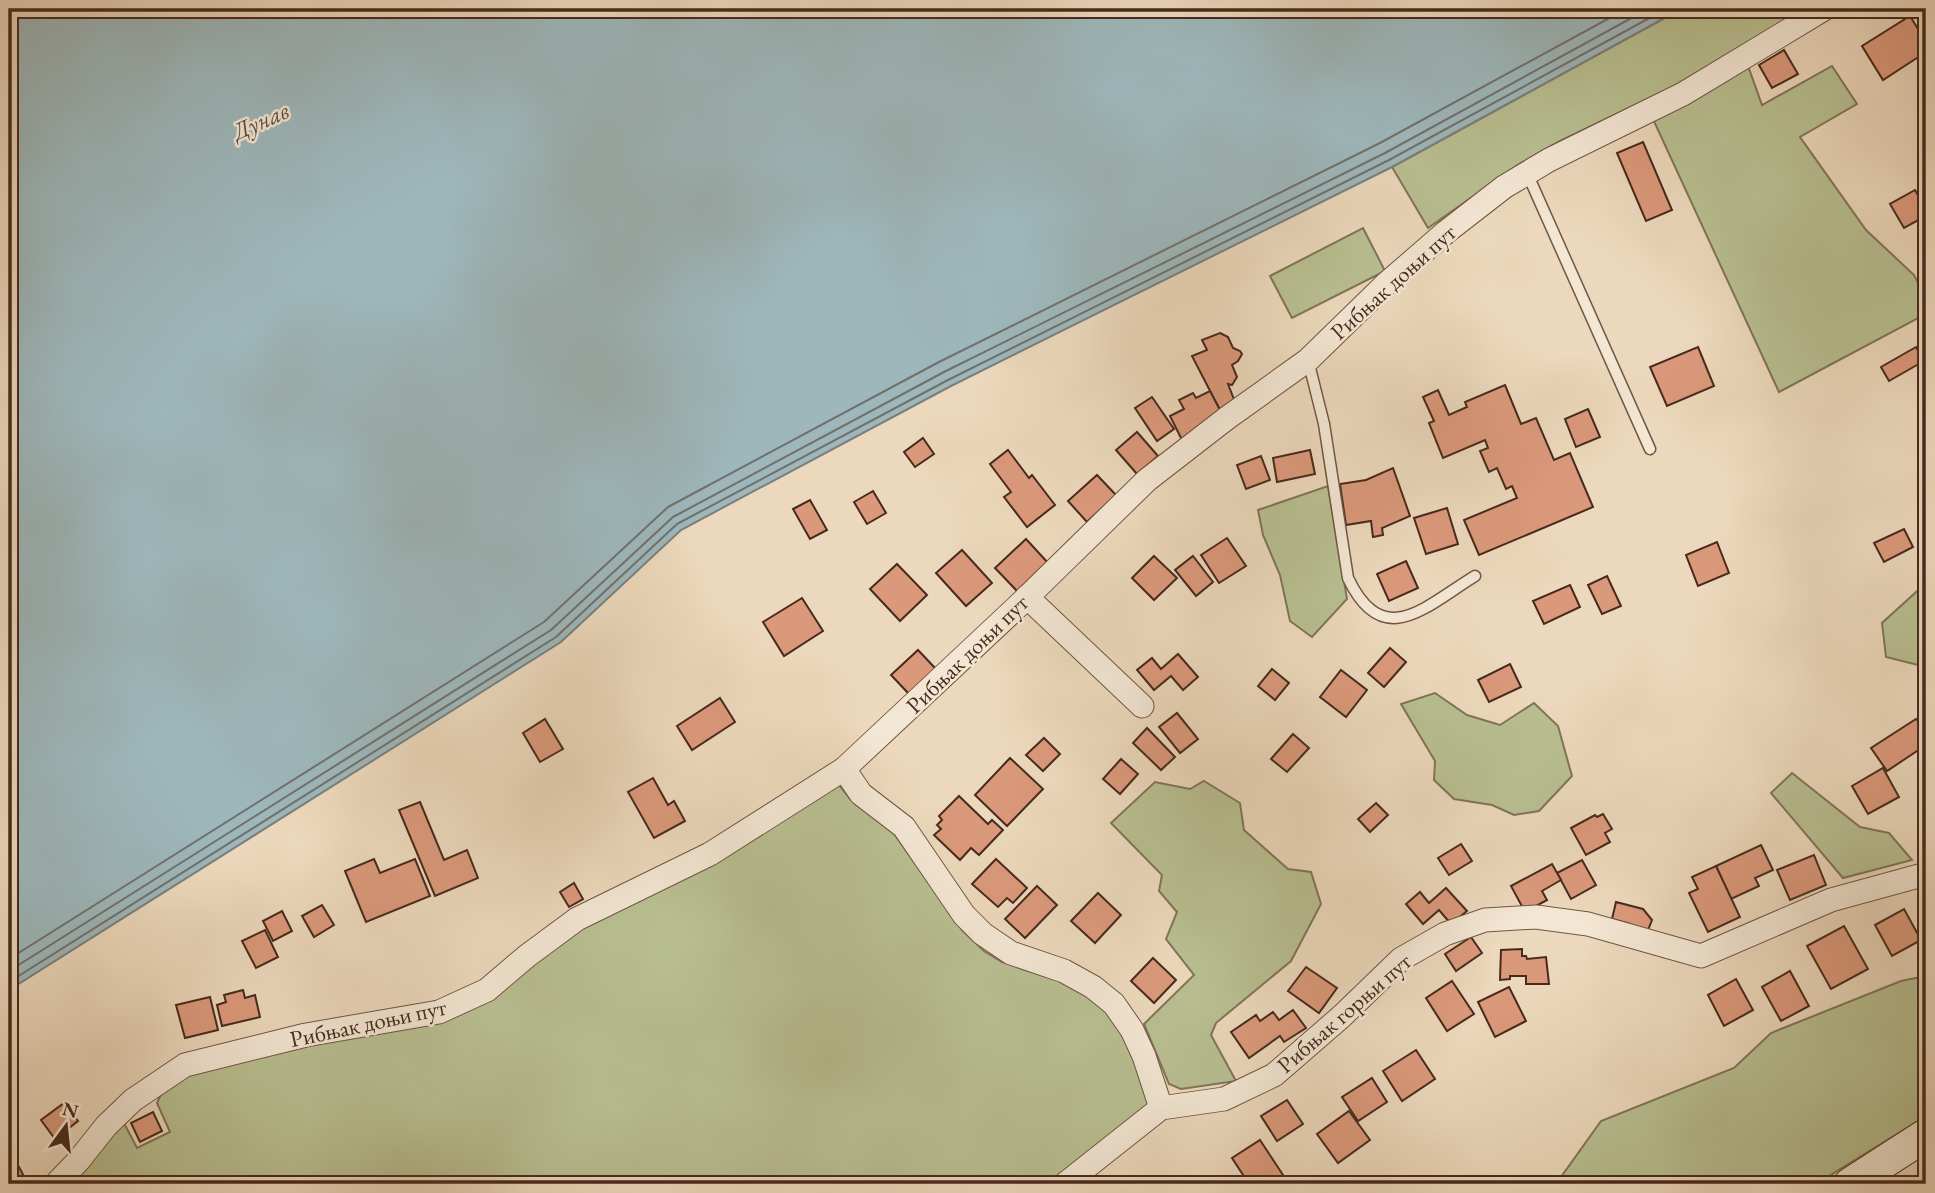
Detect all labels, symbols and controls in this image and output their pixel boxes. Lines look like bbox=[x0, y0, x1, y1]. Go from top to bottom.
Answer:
water label: Дунав bbox=[226, 94, 294, 148]
street label: Рибњак доњи пут bbox=[1324, 217, 1463, 346]
street label: Рибњак доњи пут bbox=[899, 588, 1035, 720]
street label: Рибњак горњи пут bbox=[1270, 946, 1418, 1080]
street label: Рибњак доњи пут bbox=[287, 992, 449, 1054]
north arrow bbox=[32, 1092, 102, 1162]
text: N bbox=[60, 1096, 82, 1124]

